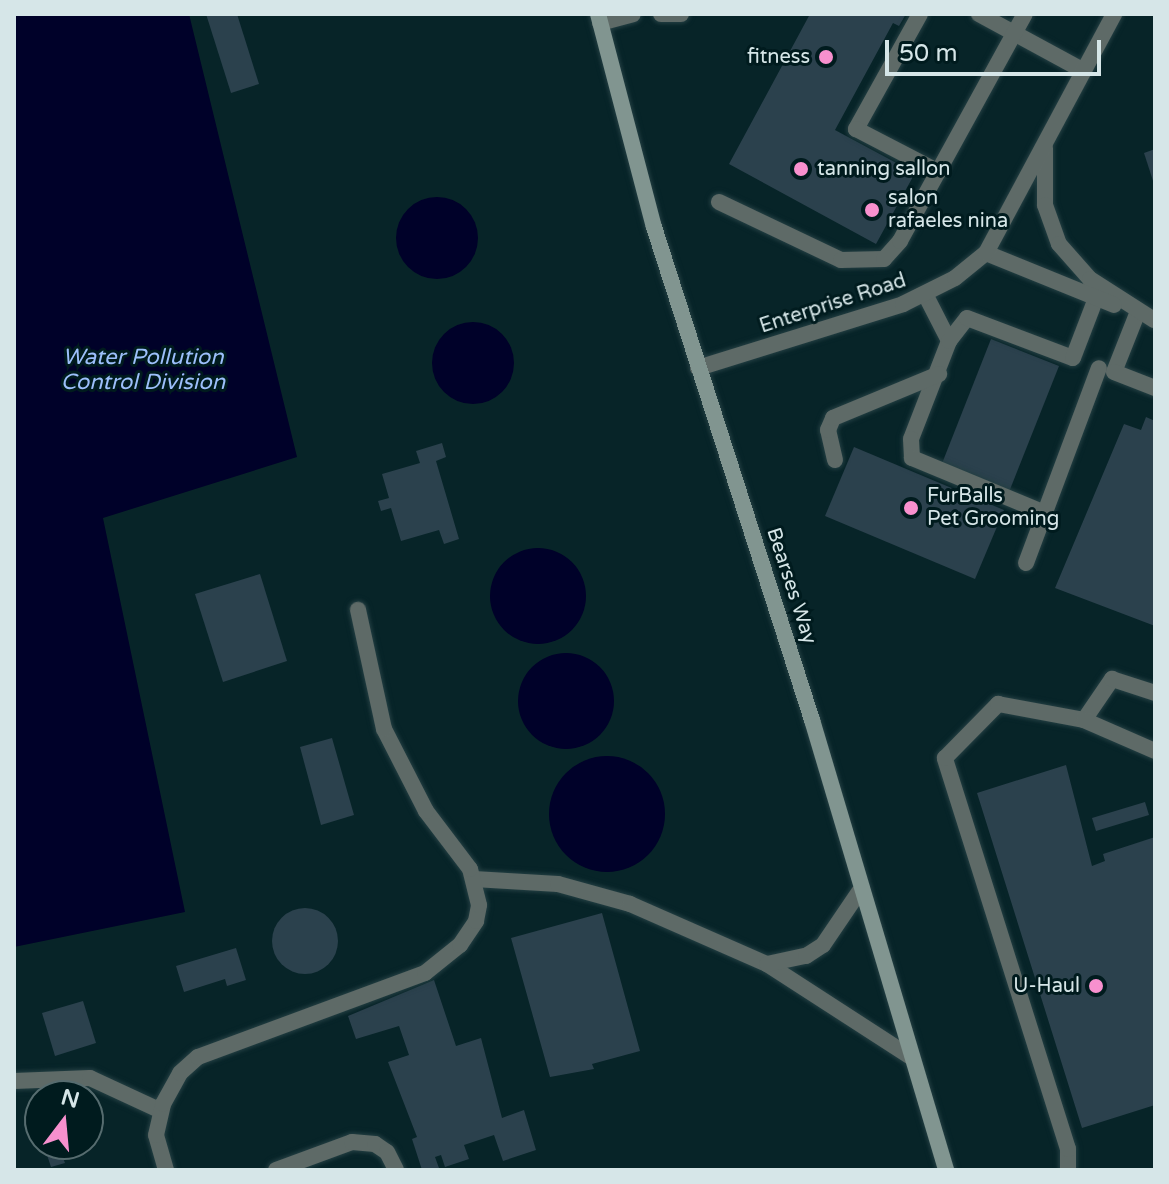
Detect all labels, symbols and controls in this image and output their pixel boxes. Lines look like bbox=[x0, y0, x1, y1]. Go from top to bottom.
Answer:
scale bar bbox=[889, 24, 1105, 74]
text: 50 m bbox=[899, 39, 957, 68]
place label: fitness bbox=[747, 45, 810, 69]
marker: fitness bbox=[817, 48, 835, 66]
place label: tanning sallon bbox=[817, 157, 950, 181]
marker: tanning sallon bbox=[792, 160, 810, 178]
place label: salon rafaeles nina bbox=[888, 186, 1008, 233]
marker: salon rafaeles nina bbox=[863, 201, 881, 219]
street label: Enterprise Road bbox=[757, 269, 909, 339]
water label: Water Pollution Control Division bbox=[61, 344, 225, 396]
place label: FurBalls Pet Grooming bbox=[927, 484, 1059, 531]
marker: FurBalls Pet Grooming bbox=[902, 499, 920, 517]
street label: Bearses Way bbox=[761, 525, 821, 647]
place label: U-Haul bbox=[1013, 974, 1080, 998]
marker: U-Haul bbox=[1087, 977, 1105, 995]
north arrow bbox=[24, 1080, 104, 1160]
text: N bbox=[58, 1084, 82, 1114]

